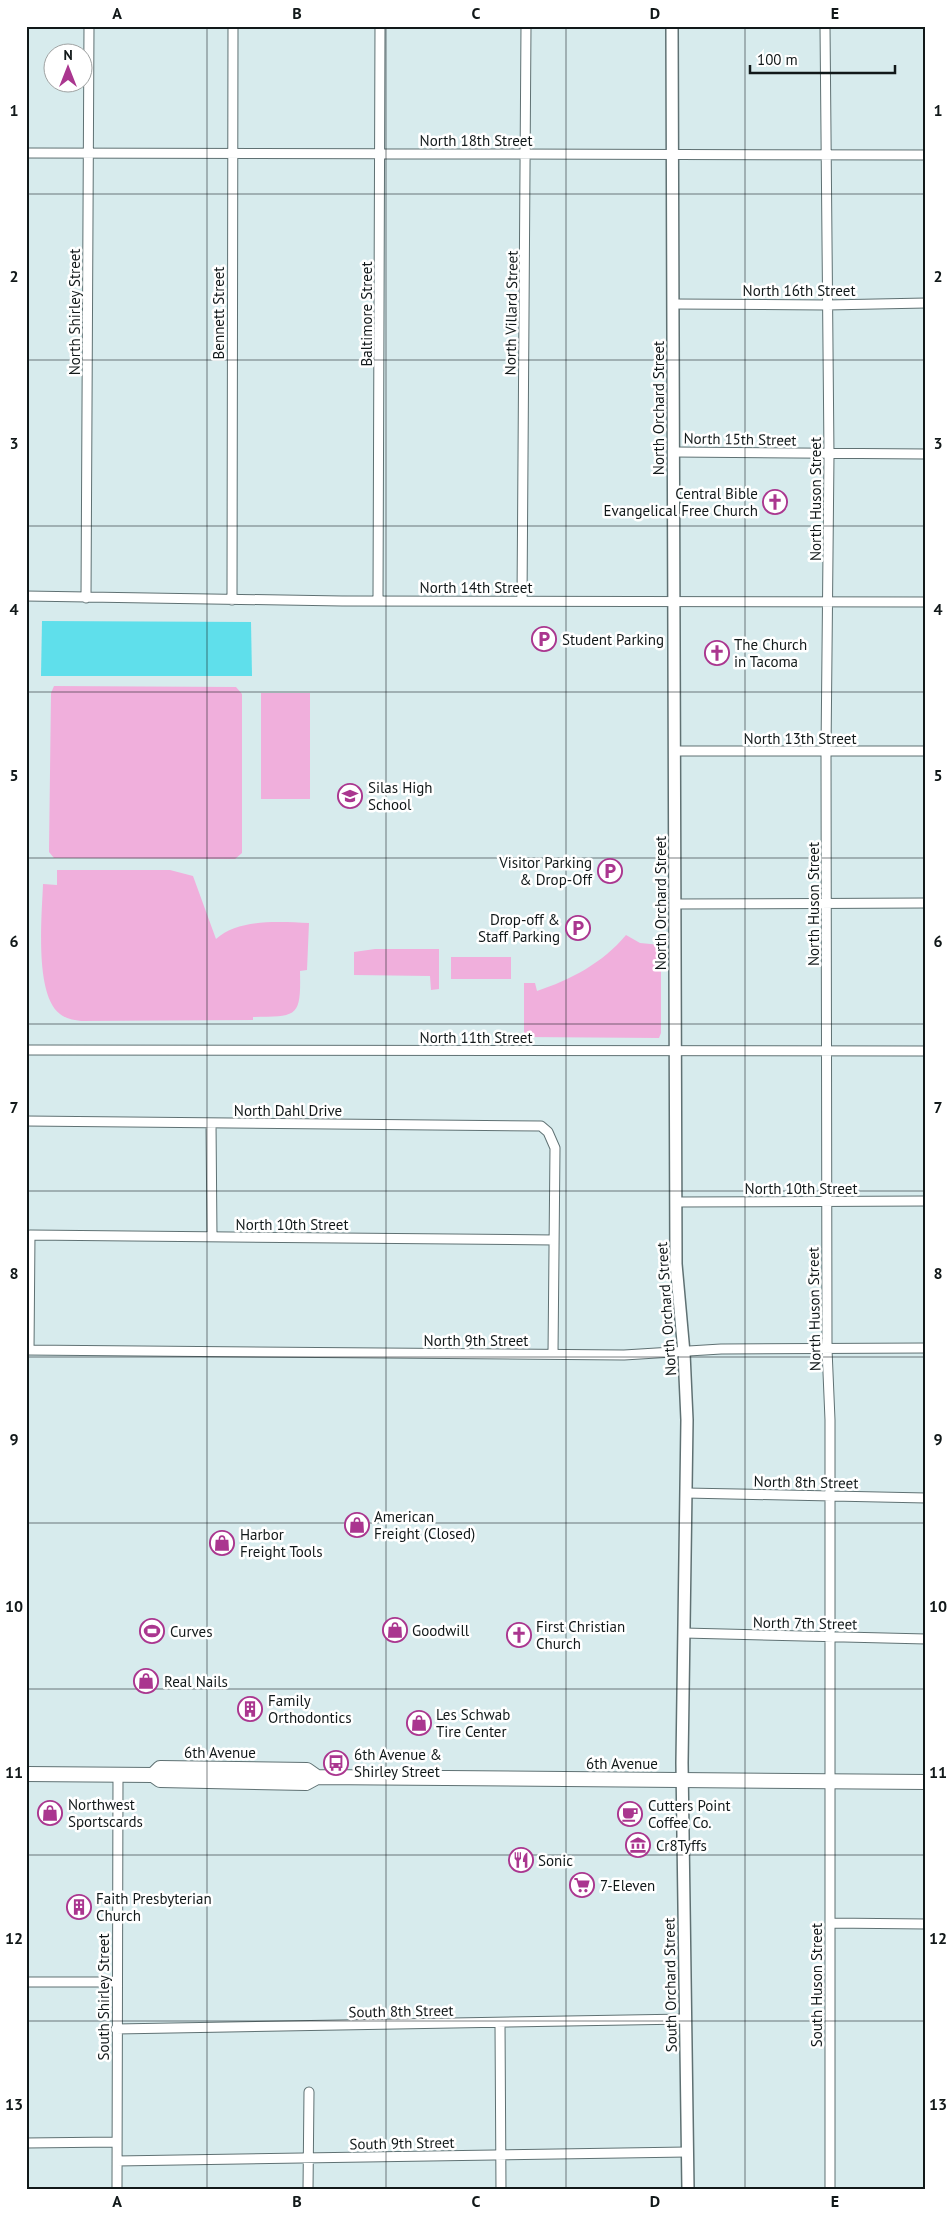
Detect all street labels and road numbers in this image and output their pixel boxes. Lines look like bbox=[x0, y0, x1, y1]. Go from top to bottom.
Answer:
street label: North 18th Street bbox=[420, 131, 532, 150]
street label: North Shirley Street bbox=[65, 249, 84, 375]
street label: North Villard Street bbox=[500, 250, 522, 376]
street label: Baltimore Street bbox=[357, 262, 376, 366]
street label: Bennett Street bbox=[209, 267, 228, 359]
street label: North 16th Street bbox=[743, 281, 855, 300]
street label: North Orchard Street bbox=[649, 341, 668, 475]
street label: North 15th Street bbox=[683, 429, 797, 449]
street label: North Huson Street bbox=[806, 437, 825, 561]
street label: North 14th Street bbox=[420, 578, 532, 597]
street label: North 13th Street bbox=[744, 729, 856, 748]
street label: North Orchard Street bbox=[651, 836, 670, 970]
street label: North Huson Street bbox=[804, 842, 823, 966]
street label: North 11th Street bbox=[420, 1028, 532, 1047]
street label: North Dahl Drive bbox=[234, 1101, 342, 1120]
street label: North 10th Street bbox=[745, 1179, 857, 1198]
street label: North 10th Street bbox=[236, 1215, 348, 1234]
street label: North Orchard Street bbox=[652, 1241, 680, 1377]
street label: North Huson Street bbox=[803, 1247, 825, 1371]
street label: North 9th Street bbox=[424, 1331, 528, 1350]
street label: North 8th Street bbox=[753, 1472, 859, 1492]
street label: North 7th Street bbox=[753, 1613, 857, 1633]
street label: 6th Avenue bbox=[184, 1743, 256, 1762]
street label: 6th Avenue bbox=[586, 1754, 658, 1773]
street label: South Orchard Street bbox=[659, 1918, 681, 2052]
street label: South Huson Street bbox=[807, 1923, 826, 2047]
street label: South Shirley Street bbox=[94, 1933, 113, 2061]
street label: South 8th Street bbox=[348, 2001, 454, 2021]
street label: South 9th Street bbox=[349, 2133, 455, 2153]

